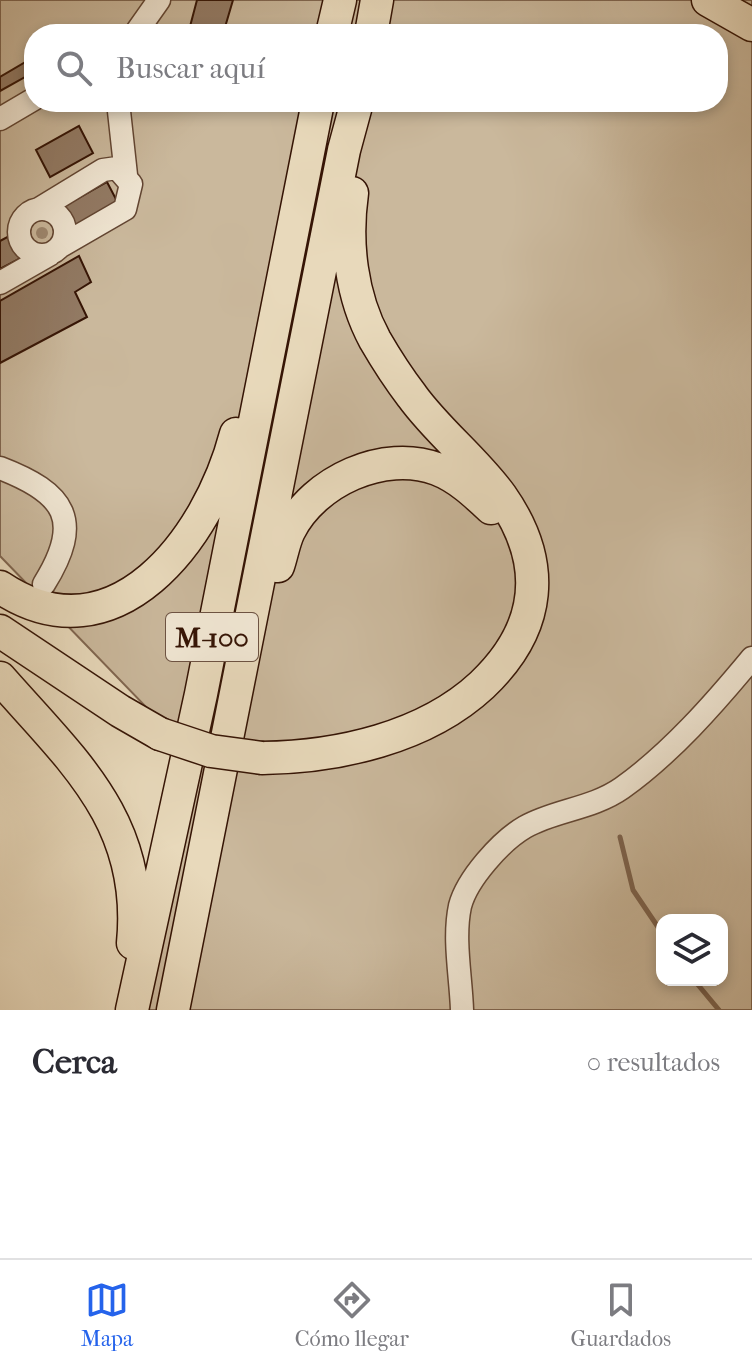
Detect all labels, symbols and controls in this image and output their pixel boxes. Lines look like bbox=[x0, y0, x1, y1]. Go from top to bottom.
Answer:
search box bbox=[24, 24, 728, 112]
icon: search bbox=[52, 46, 96, 90]
text: Buscar aquí bbox=[116, 51, 265, 86]
road number: M-100 bbox=[166, 613, 258, 661]
map controls bbox=[656, 914, 728, 986]
button: layers bbox=[656, 914, 728, 986]
text: Cerca bbox=[32, 1042, 117, 1082]
text: 0 resultados bbox=[587, 1047, 720, 1078]
tab: Mapa bbox=[81, 1278, 133, 1352]
tab: Cómo llegar bbox=[295, 1278, 409, 1352]
tab: Guardados bbox=[570, 1278, 671, 1352]

